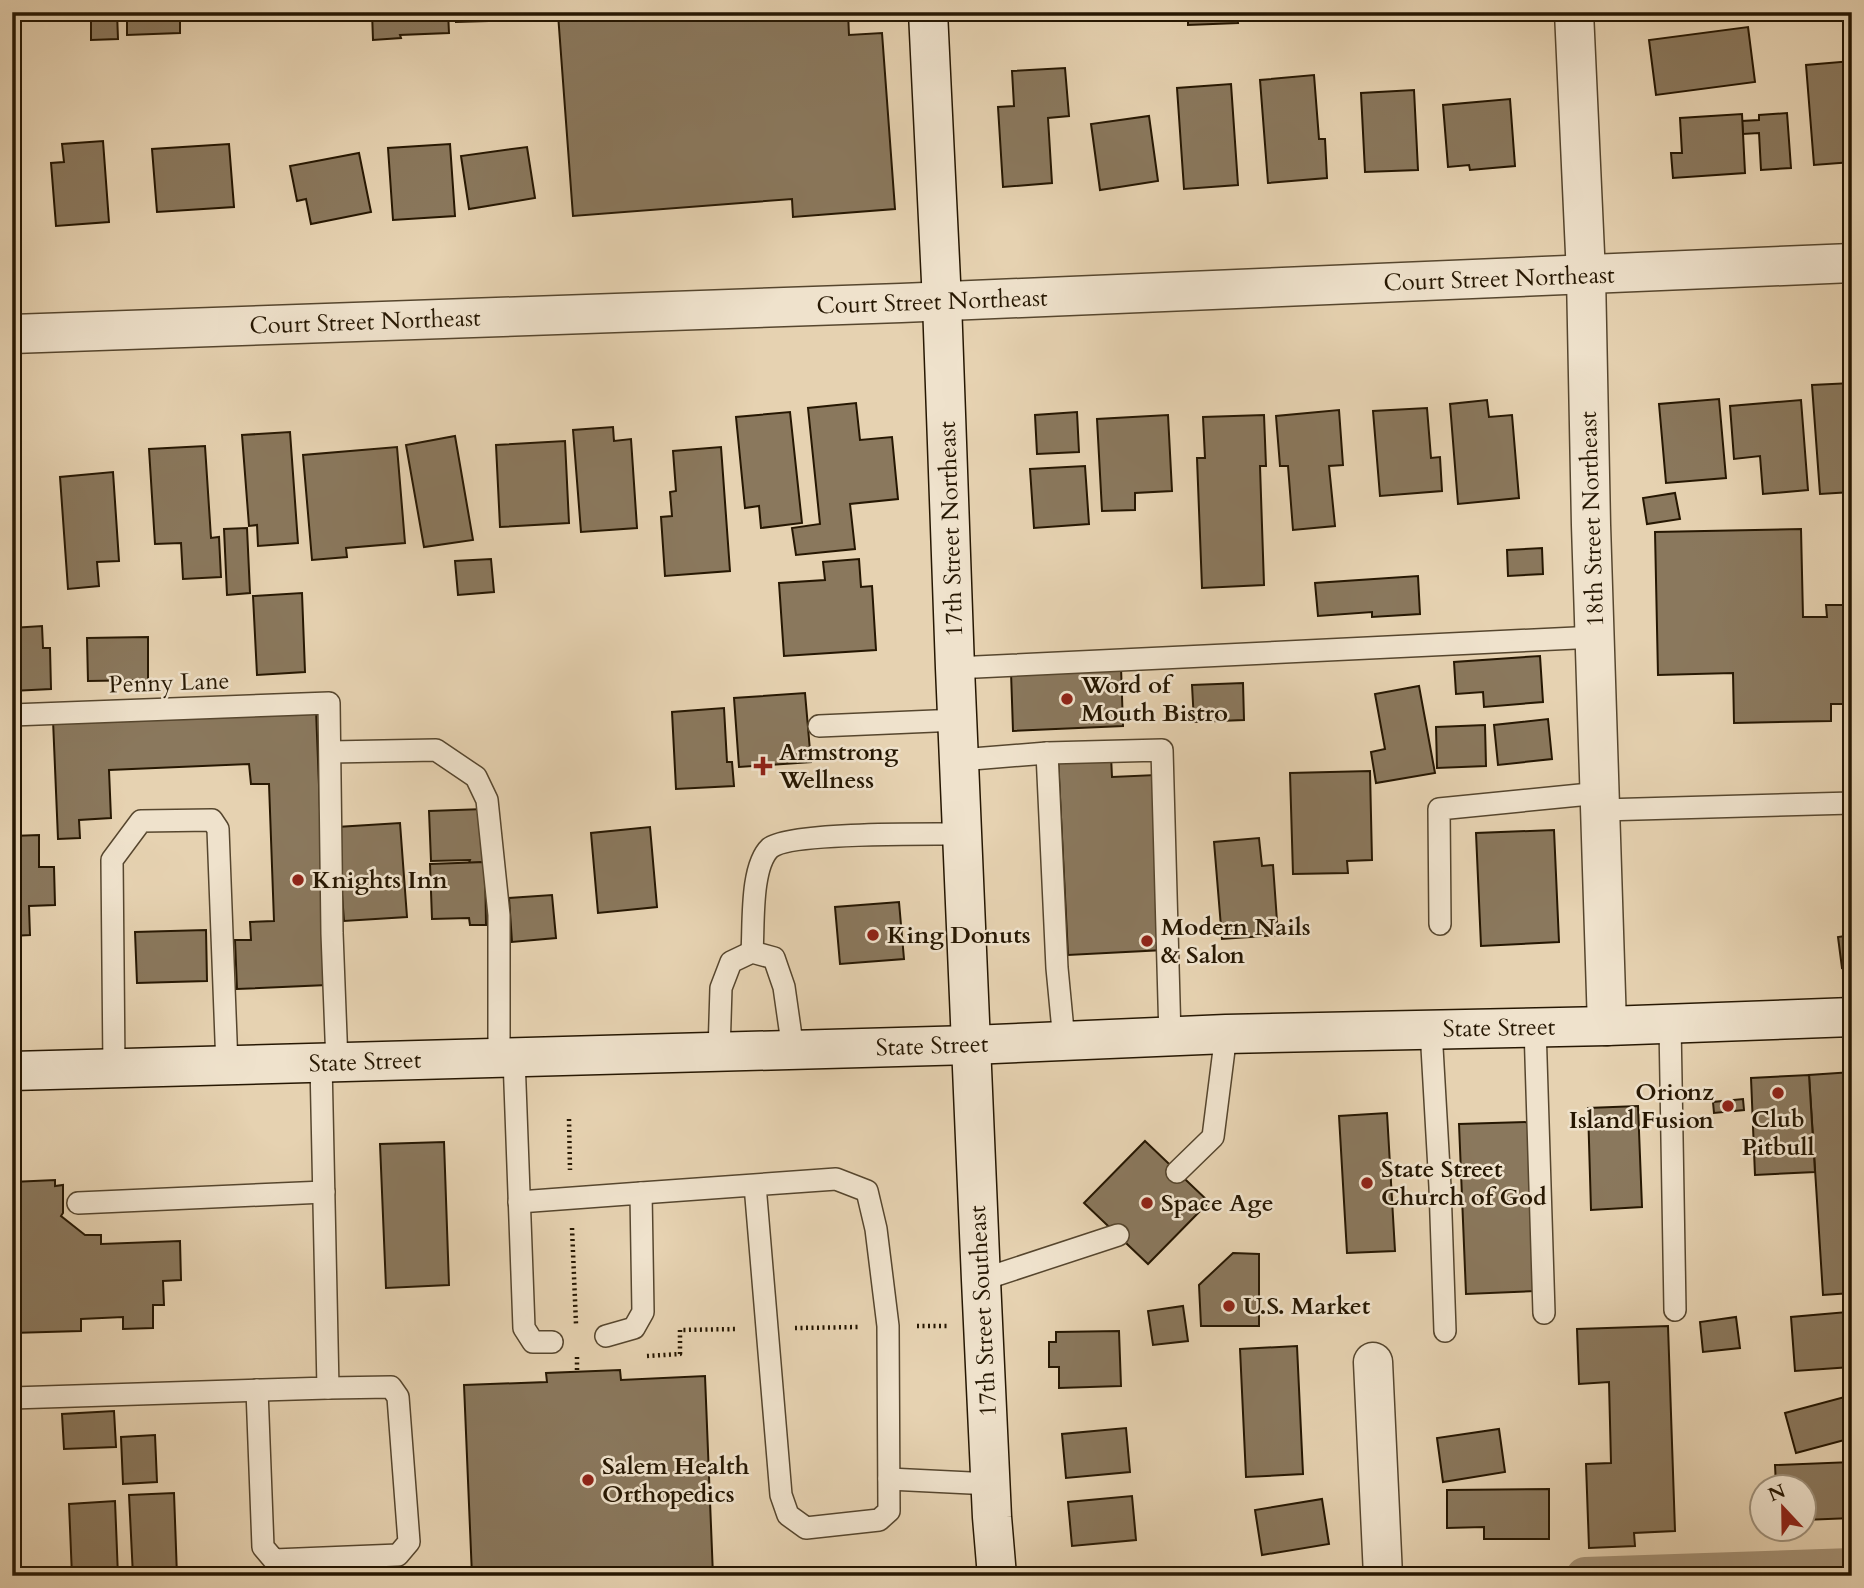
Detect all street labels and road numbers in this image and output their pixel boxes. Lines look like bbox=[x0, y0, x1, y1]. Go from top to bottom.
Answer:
street label: Court Street Northeast bbox=[1383, 258, 1616, 300]
street label: Court Street Northeast bbox=[816, 281, 1049, 323]
street label: Court Street Northeast bbox=[249, 301, 482, 343]
street label: 18th Street Northeast bbox=[1572, 410, 1612, 627]
street label: 17th Street Northeast bbox=[931, 420, 971, 637]
street label: Penny Lane bbox=[108, 664, 230, 702]
street label: State Street bbox=[1442, 1011, 1556, 1045]
street label: State Street bbox=[875, 1028, 989, 1064]
street label: State Street bbox=[308, 1044, 422, 1080]
street label: 17th Street Southeast bbox=[961, 1204, 1005, 1418]

